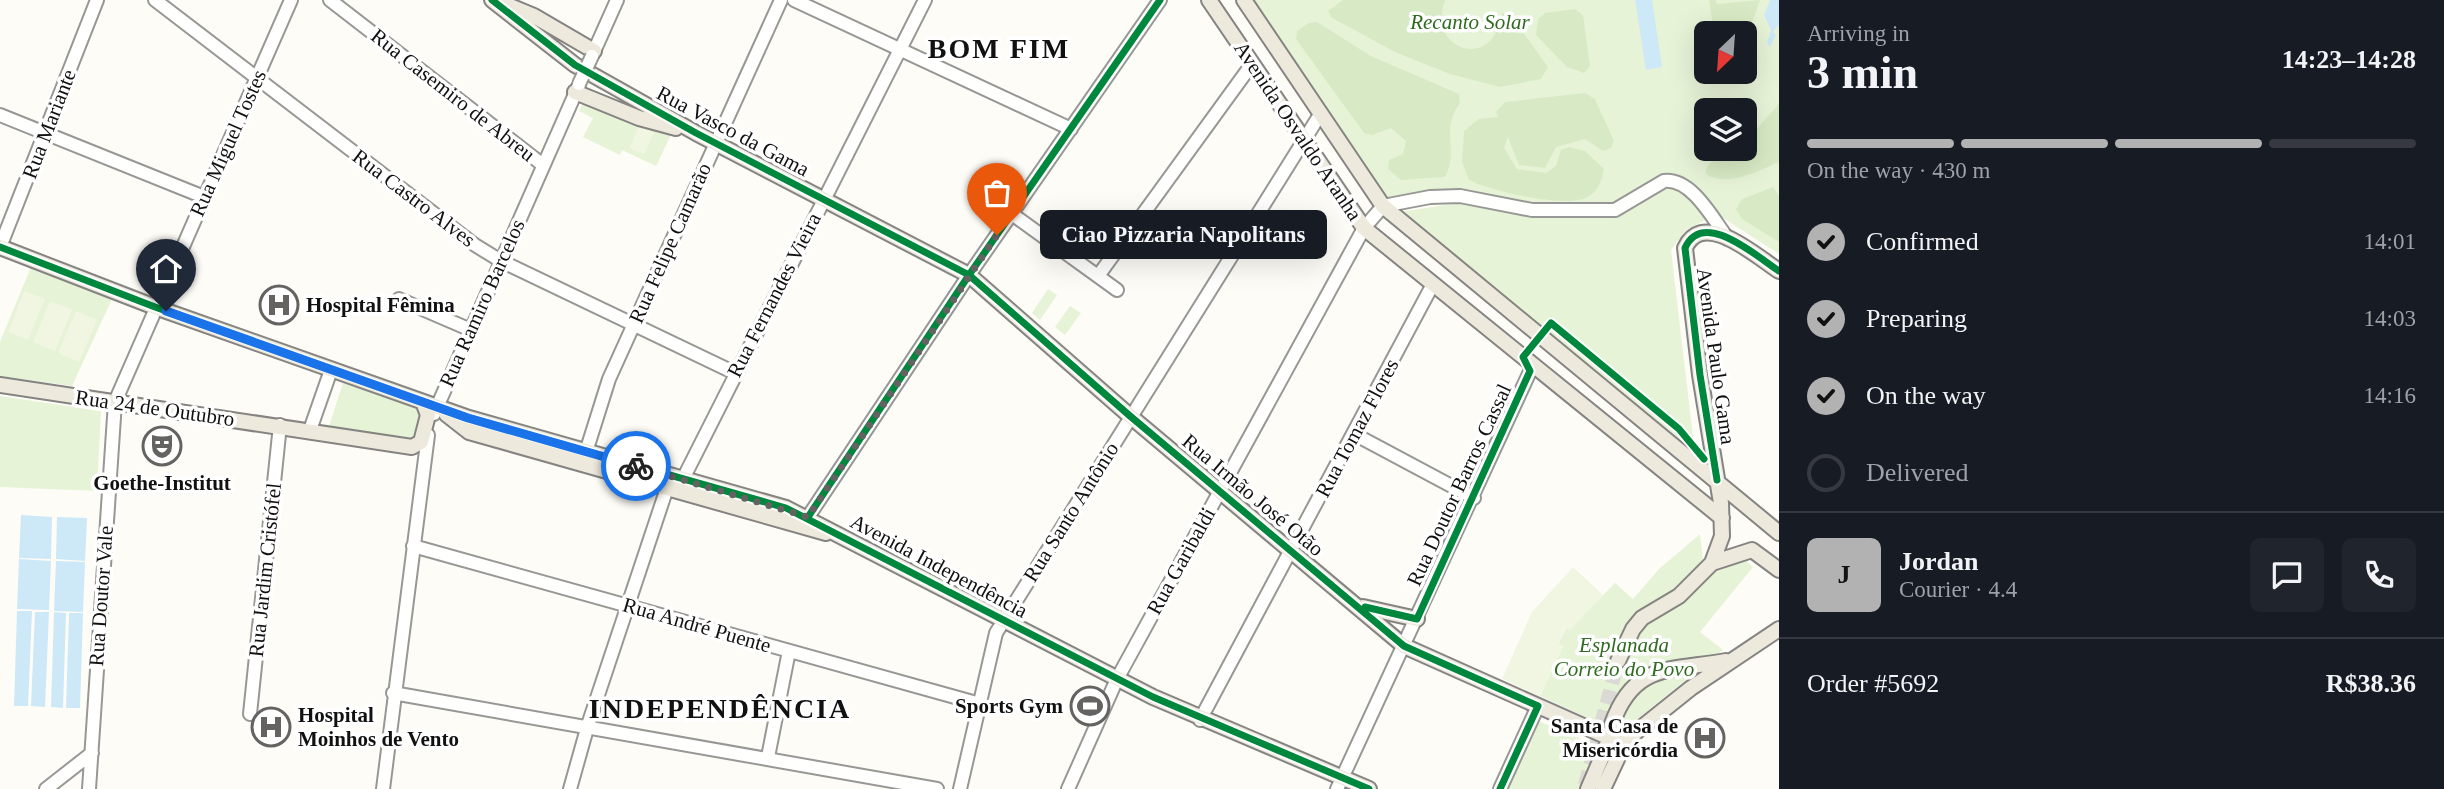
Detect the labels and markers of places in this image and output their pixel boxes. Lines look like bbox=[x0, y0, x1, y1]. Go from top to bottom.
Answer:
pin bbox=[967, 163, 1027, 235]
callout: Ciao Pizzaria Napolitans bbox=[1039, 210, 1326, 260]
pin bbox=[136, 239, 196, 311]
hospital icon: Hospital Fêmina bbox=[258, 284, 300, 326]
place label: Hospital Fêmina bbox=[306, 293, 455, 317]
theatre icon: Goethe-Institut bbox=[141, 425, 183, 467]
place label: Goethe-Institut bbox=[93, 471, 231, 495]
sports icon: Sports Gym bbox=[1069, 685, 1111, 727]
place label: Sports Gym bbox=[955, 694, 1063, 718]
place label: Hospital Moinhos de Vento bbox=[298, 703, 459, 751]
hospital icon: Hospital Moinhos de Vento bbox=[250, 706, 292, 748]
place label: Santa Casa de Misericórdia bbox=[1551, 714, 1678, 762]
hospital icon: Santa Casa de Misericórdia bbox=[1684, 717, 1726, 759]

